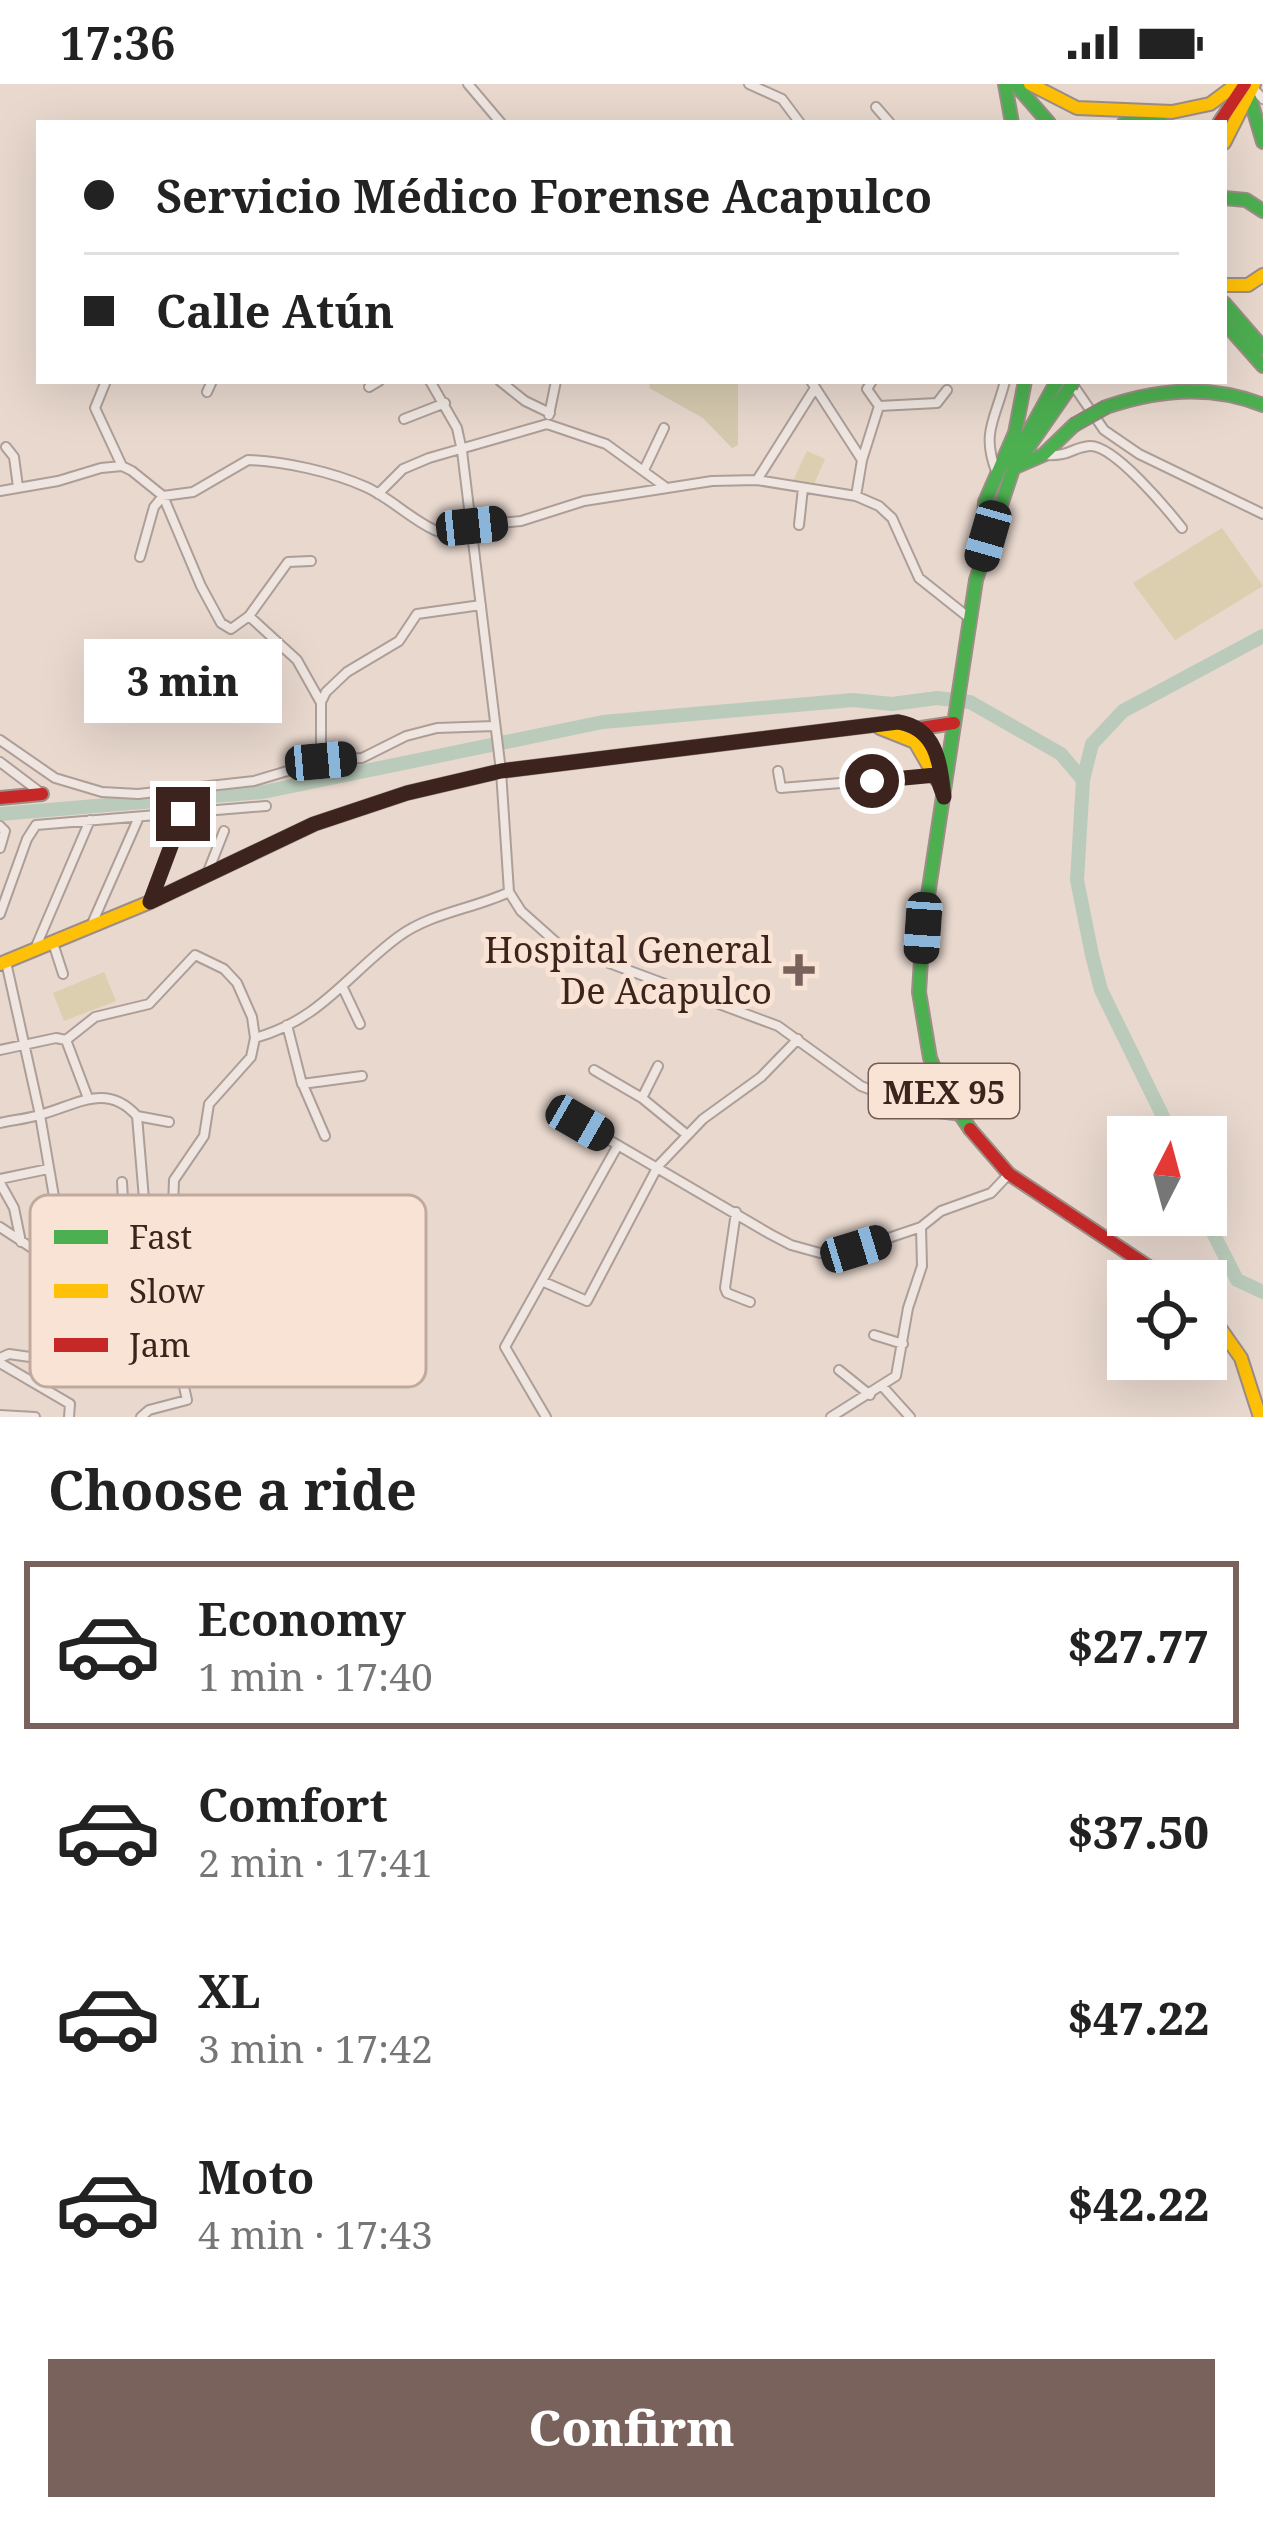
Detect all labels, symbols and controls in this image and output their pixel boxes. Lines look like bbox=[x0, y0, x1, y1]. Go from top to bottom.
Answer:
text: 17:36 bbox=[60, 12, 175, 73]
text: Servicio Médico Forense Acapulco bbox=[156, 165, 932, 226]
text: Calle Atún bbox=[156, 280, 394, 341]
car bbox=[961, 496, 1015, 576]
car bbox=[434, 504, 510, 548]
callout: 3 min bbox=[84, 640, 282, 724]
text: 3 min bbox=[127, 654, 239, 707]
car bbox=[284, 740, 358, 782]
route start bbox=[845, 754, 899, 808]
route end bbox=[156, 787, 210, 841]
car bbox=[903, 891, 943, 965]
place label: Hospital General De Acapulco bbox=[484, 925, 772, 1015]
marker: Hospital General De Acapulco bbox=[783, 954, 815, 986]
road number: MEX 95 bbox=[869, 1064, 1019, 1118]
car bbox=[540, 1089, 620, 1157]
north arrow bbox=[1107, 1116, 1227, 1236]
map controls bbox=[1107, 1116, 1227, 1380]
legend bbox=[30, 1195, 426, 1387]
text: Fast bbox=[129, 1214, 192, 1259]
car bbox=[816, 1221, 896, 1277]
button: locate bbox=[1107, 1260, 1227, 1380]
text: Slow bbox=[129, 1268, 205, 1313]
text: Jam bbox=[128, 1322, 191, 1367]
text: Choose a ride bbox=[48, 1452, 417, 1526]
text: Economy bbox=[198, 1588, 406, 1649]
icon: car bbox=[54, 1591, 162, 1699]
text: $27.77 bbox=[1067, 1615, 1209, 1676]
text: 1 min · 17:40 bbox=[198, 1649, 433, 1702]
text: Comfort bbox=[198, 1774, 388, 1835]
icon: car bbox=[54, 1777, 162, 1885]
text: $37.50 bbox=[1067, 1801, 1209, 1862]
text: 2 min · 17:41 bbox=[198, 1835, 433, 1888]
text: XL bbox=[198, 1960, 260, 2021]
icon: car bbox=[54, 1963, 162, 2071]
text: $47.22 bbox=[1067, 1987, 1209, 2048]
text: 3 min · 17:42 bbox=[198, 2021, 433, 2074]
text: Moto bbox=[198, 2146, 314, 2207]
icon: car bbox=[54, 2149, 162, 2257]
text: $42.22 bbox=[1067, 2173, 1209, 2234]
text: 4 min · 17:43 bbox=[198, 2207, 433, 2260]
button: Confirm bbox=[48, 2359, 1215, 2497]

